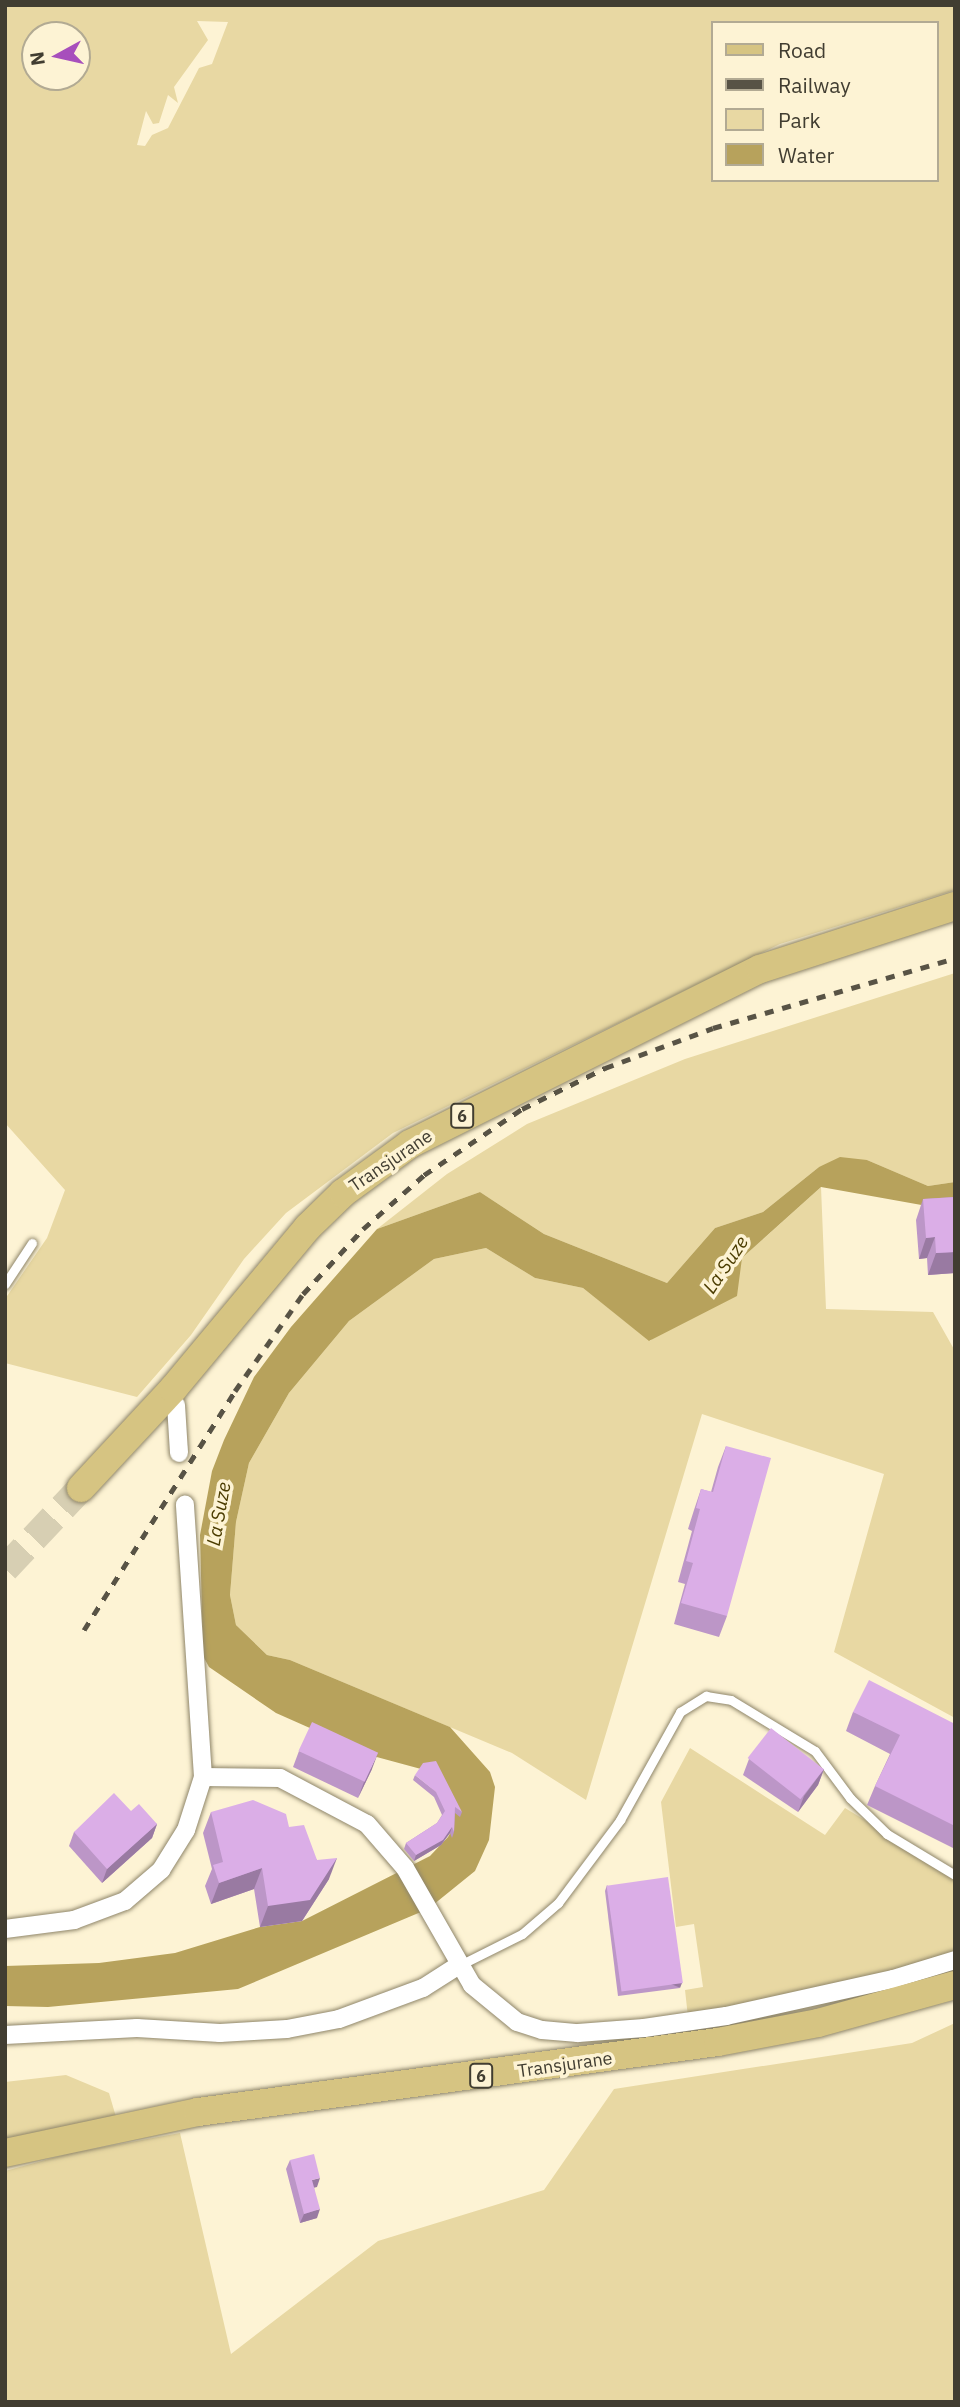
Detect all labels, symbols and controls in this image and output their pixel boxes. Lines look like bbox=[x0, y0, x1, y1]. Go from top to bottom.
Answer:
north arrow bbox=[21, 21, 91, 91]
legend bbox=[712, 21, 939, 182]
text: Road bbox=[778, 36, 826, 64]
text: N bbox=[24, 50, 50, 67]
text: Railway bbox=[778, 71, 851, 99]
text: Park bbox=[778, 106, 821, 134]
text: Water bbox=[778, 141, 834, 169]
road number: 6 bbox=[450, 1104, 474, 1128]
street label: Transjurane bbox=[345, 1125, 437, 1197]
water label: La Suze bbox=[699, 1232, 753, 1298]
water label: La Suze bbox=[202, 1480, 236, 1548]
street label: Transjurane bbox=[516, 2048, 614, 2082]
road number: 6 bbox=[469, 2064, 493, 2088]

